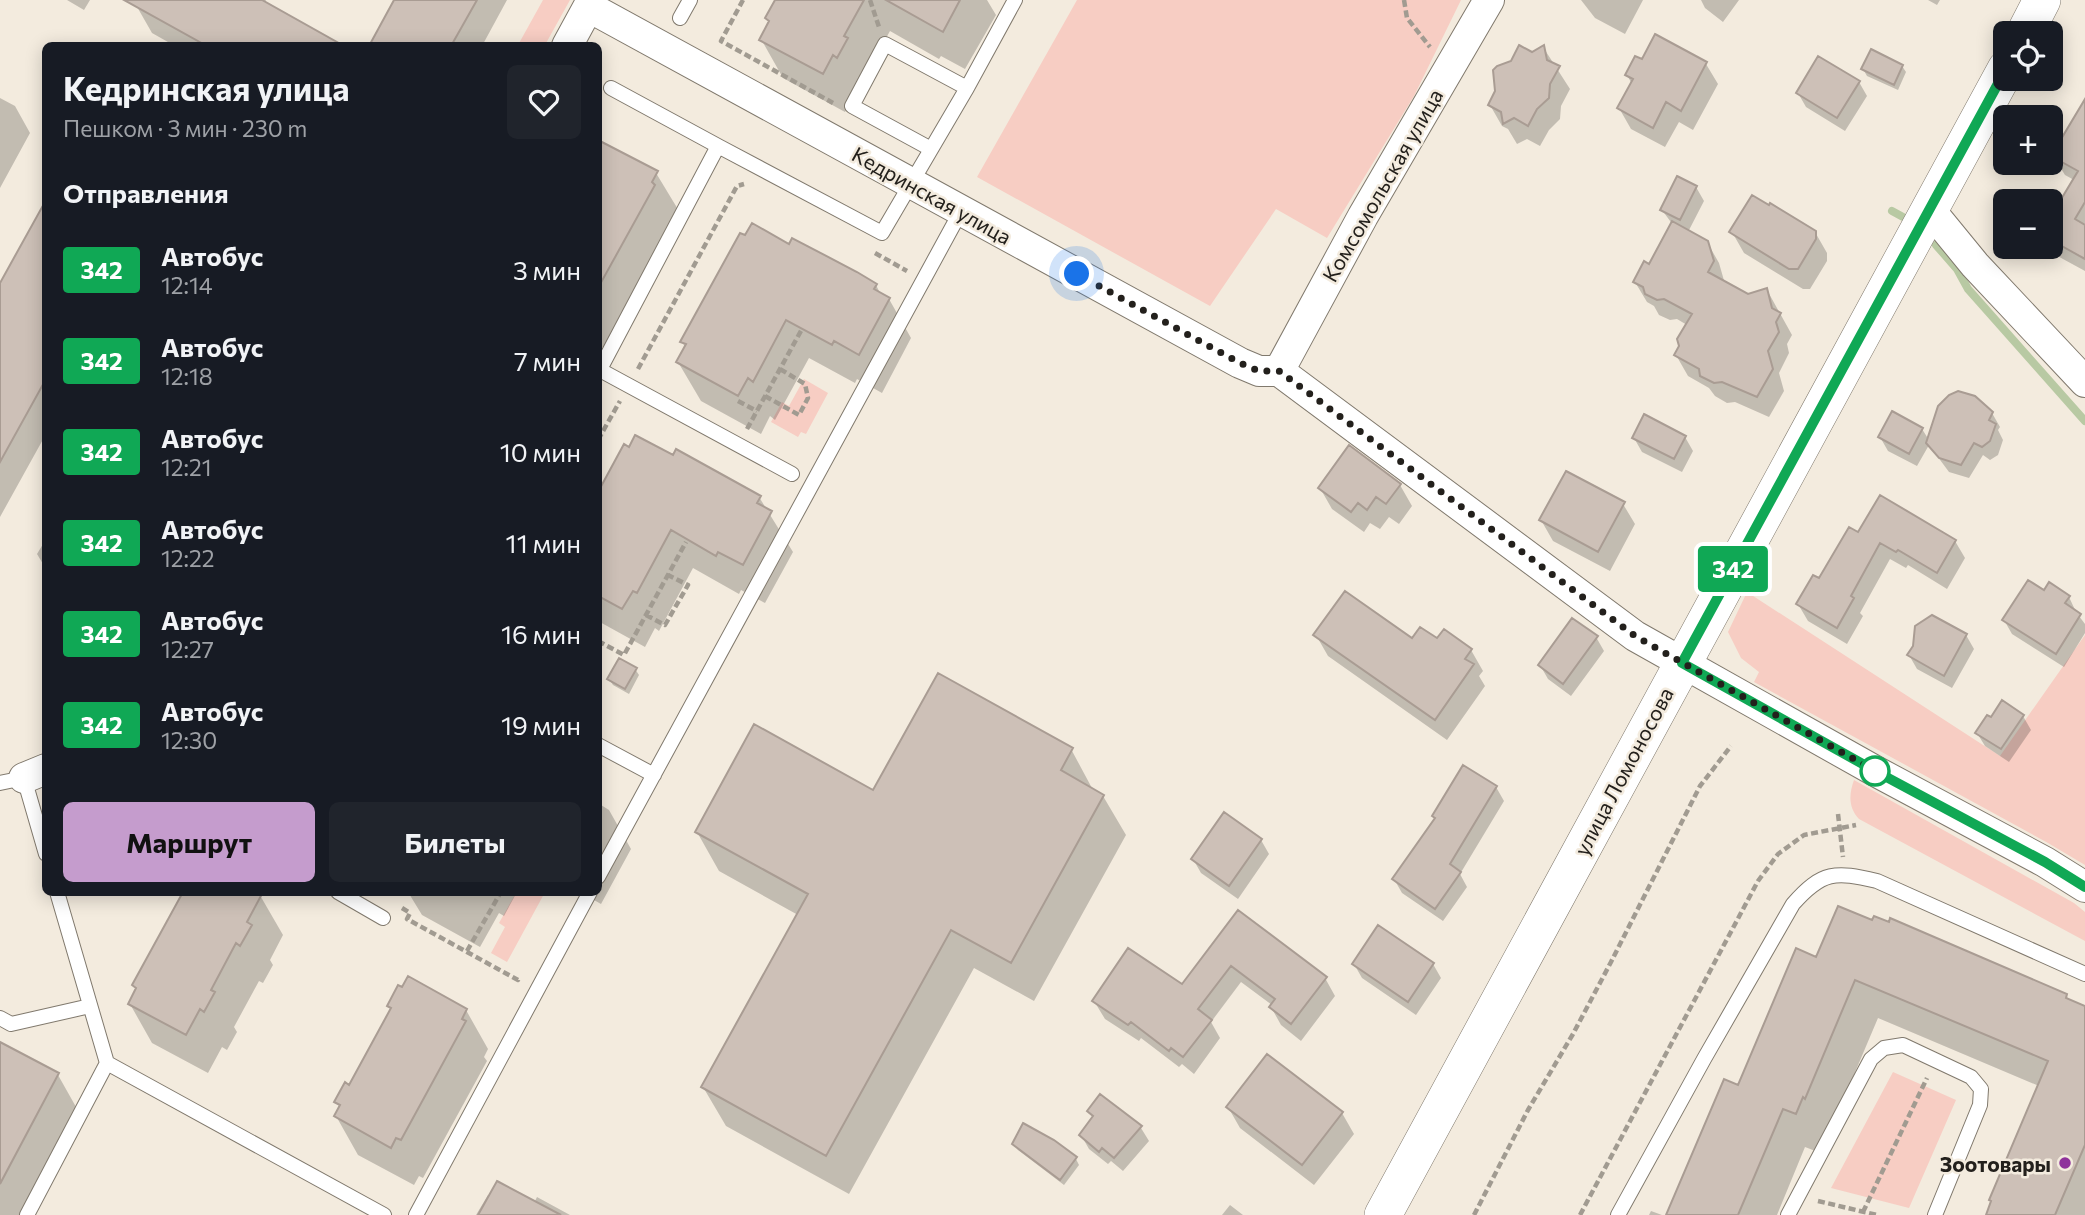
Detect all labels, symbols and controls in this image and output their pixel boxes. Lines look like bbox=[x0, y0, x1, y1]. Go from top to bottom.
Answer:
map controls bbox=[1993, 21, 2063, 259]
button: locate bbox=[1993, 21, 2063, 91]
button: heart bbox=[507, 65, 581, 139]
text: Кедринская улица bbox=[63, 67, 349, 108]
street label: Комсомольская улица bbox=[1316, 84, 1448, 286]
button: + bbox=[1993, 105, 2063, 175]
text: Пешком · 3 мин · 230 m bbox=[63, 114, 307, 142]
street label: Кедринская улица bbox=[848, 141, 1016, 249]
text: Отправления bbox=[63, 177, 229, 208]
button: − bbox=[1993, 189, 2063, 259]
text: Автобус bbox=[161, 240, 263, 271]
text: 3 мин bbox=[513, 254, 581, 285]
text: 342 bbox=[80, 255, 123, 284]
your location bbox=[1059, 256, 1094, 291]
text: 12:14 bbox=[161, 271, 213, 299]
text: Автобус bbox=[161, 331, 263, 362]
text: 7 мин bbox=[514, 345, 581, 376]
text: 342 bbox=[80, 346, 123, 375]
text: 12:18 bbox=[161, 362, 213, 390]
text: Автобус bbox=[161, 422, 263, 453]
text: 10 мин bbox=[500, 436, 581, 467]
text: 342 bbox=[80, 437, 123, 466]
text: 12:21 bbox=[161, 453, 212, 481]
text: Автобус bbox=[161, 513, 263, 544]
text: 11 мин bbox=[506, 527, 581, 558]
text: 342 bbox=[80, 528, 123, 557]
text: 12:22 bbox=[161, 544, 215, 572]
line badge: 342 bbox=[1693, 546, 1773, 592]
text: 342 bbox=[1712, 554, 1754, 583]
text: Автобус bbox=[161, 604, 263, 635]
text: 16 мин bbox=[501, 618, 581, 649]
text: 342 bbox=[80, 619, 123, 648]
text: 12:27 bbox=[161, 635, 214, 663]
street label: улица Ломоносова bbox=[1568, 683, 1678, 859]
text: Автобус bbox=[161, 695, 263, 726]
text: 19 мин bbox=[501, 709, 581, 740]
text: 342 bbox=[80, 710, 123, 739]
text: 12:30 bbox=[161, 726, 217, 754]
unlabelled marker bbox=[1860, 756, 1890, 786]
button: Маршрут bbox=[63, 802, 315, 882]
button: Билеты bbox=[329, 802, 581, 882]
place label: Зоотовары bbox=[1940, 1151, 2051, 1176]
marker: Зоотовары bbox=[2057, 1155, 2073, 1171]

